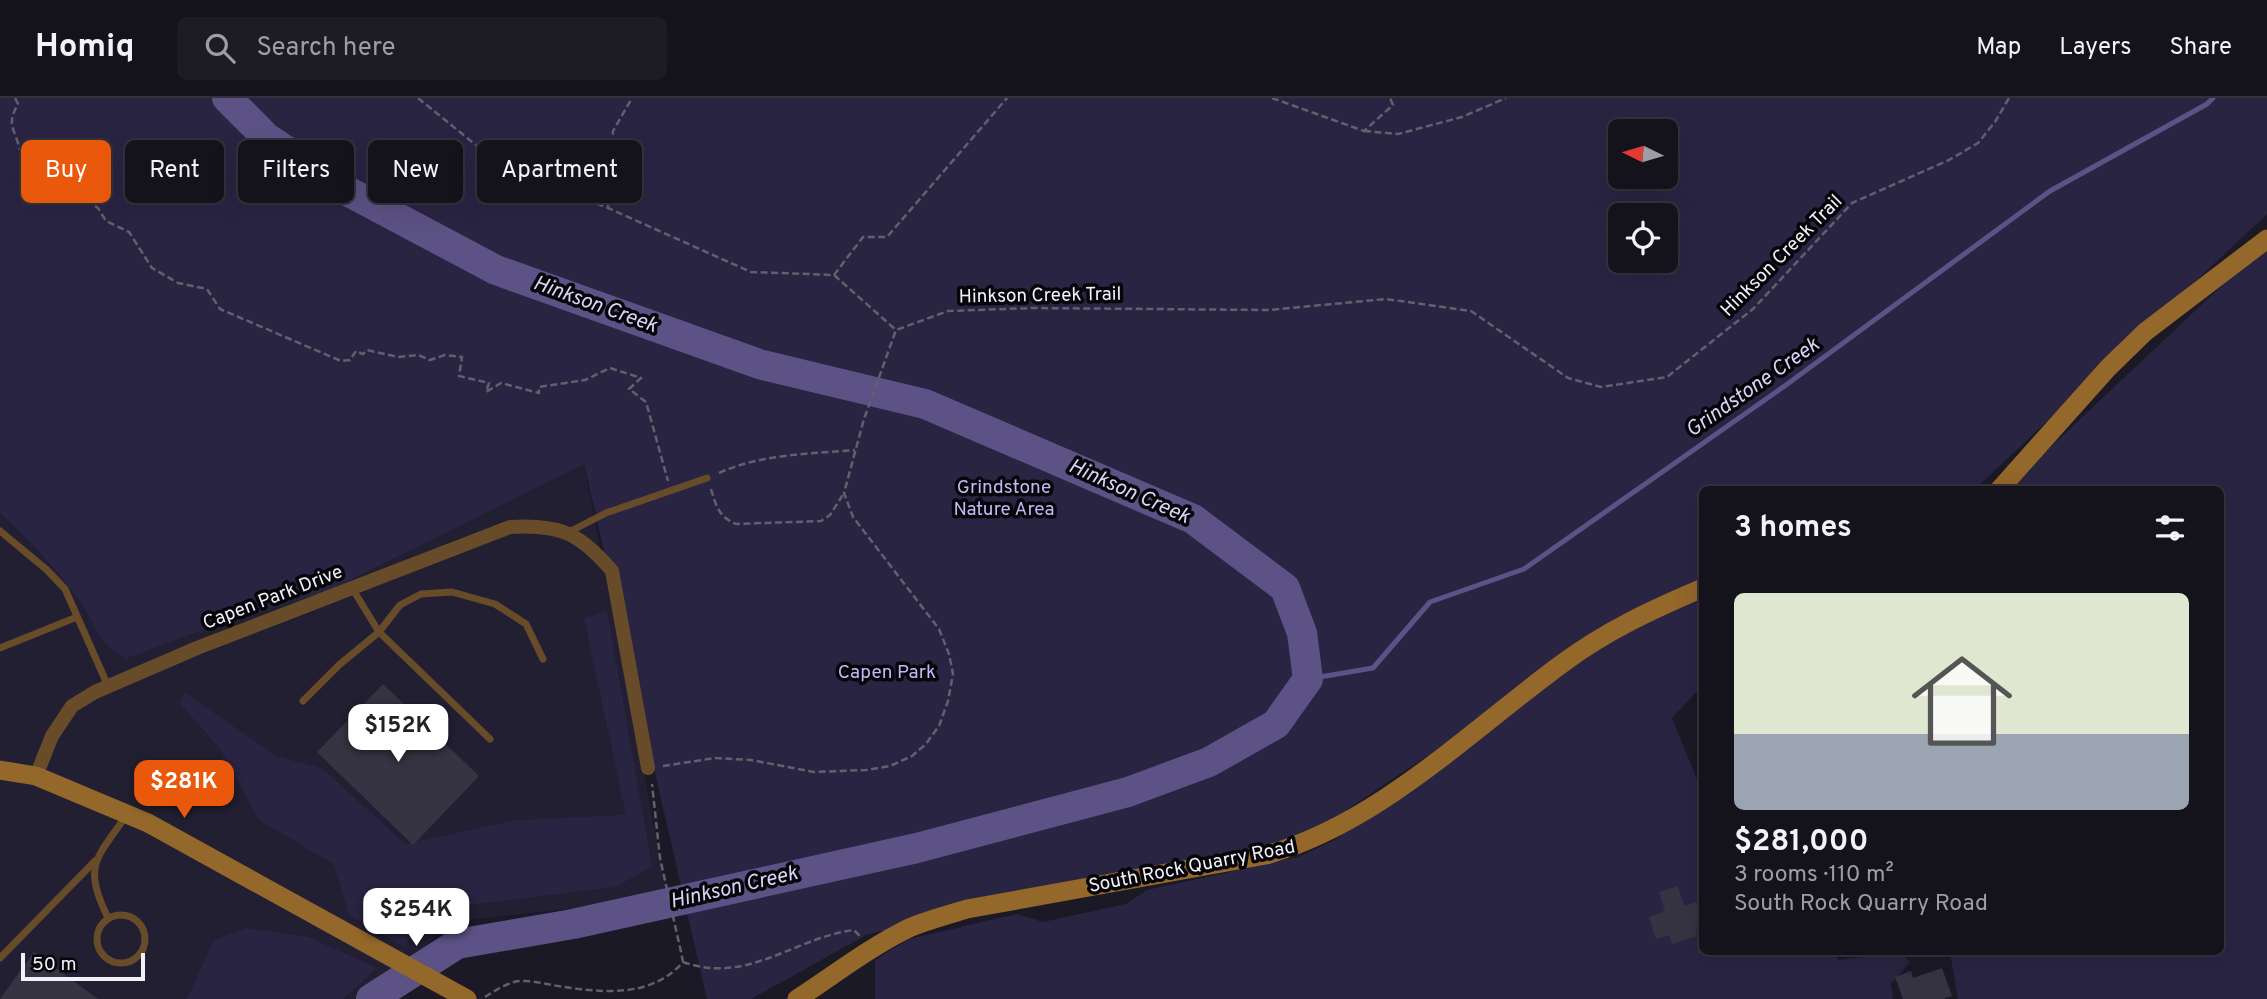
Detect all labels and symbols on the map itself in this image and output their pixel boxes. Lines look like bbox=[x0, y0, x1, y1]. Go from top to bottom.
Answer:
north arrow bbox=[1608, 119, 1678, 189]
street label: Hinkson Creek Trail bbox=[1716, 190, 1848, 322]
water label: Hinkson Creek bbox=[529, 270, 661, 340]
street label: Hinkson Creek Trail bbox=[958, 283, 1122, 309]
water label: Grindstone Creek bbox=[1681, 332, 1825, 444]
water label: Hinkson Creek bbox=[1064, 453, 1194, 531]
park label: Grindstone Nature Area bbox=[954, 476, 1054, 522]
street label: Capen Park Drive bbox=[200, 560, 346, 636]
park label: Capen Park bbox=[838, 661, 936, 685]
pin: $152K bbox=[349, 704, 447, 764]
pin: $281K bbox=[135, 760, 233, 820]
street label: South Rock Quarry Road bbox=[1087, 835, 1297, 899]
water label: Hinkson Creek bbox=[668, 860, 801, 916]
pin: $254K bbox=[367, 888, 465, 948]
scale bar bbox=[21, 950, 145, 982]

